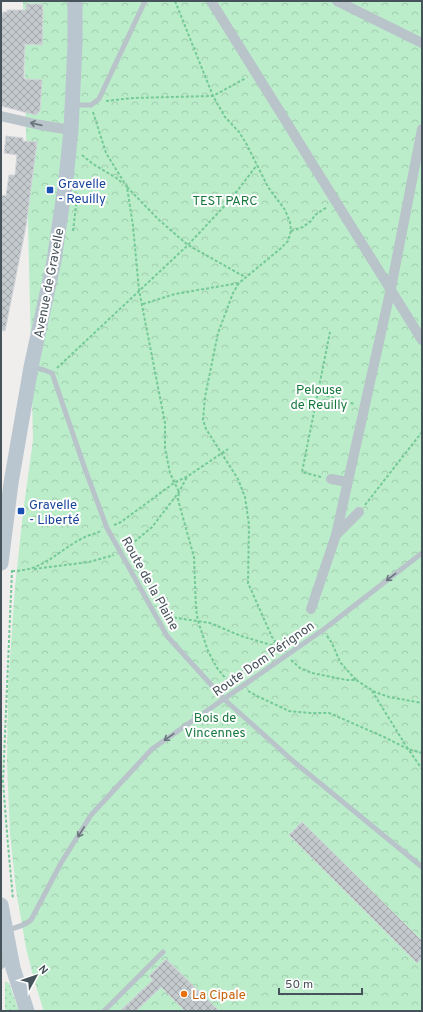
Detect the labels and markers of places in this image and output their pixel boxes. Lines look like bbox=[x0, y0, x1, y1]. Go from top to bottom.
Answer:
place label: Gravelle - Reuilly bbox=[58, 177, 106, 208]
marker: Gravelle - Reuilly bbox=[45, 185, 55, 195]
place label: Gravelle - Liberté bbox=[29, 498, 79, 529]
marker: Gravelle - Liberté bbox=[16, 506, 26, 516]
place label: La Cipale bbox=[192, 988, 246, 1004]
marker: La Cipale bbox=[179, 989, 189, 999]

